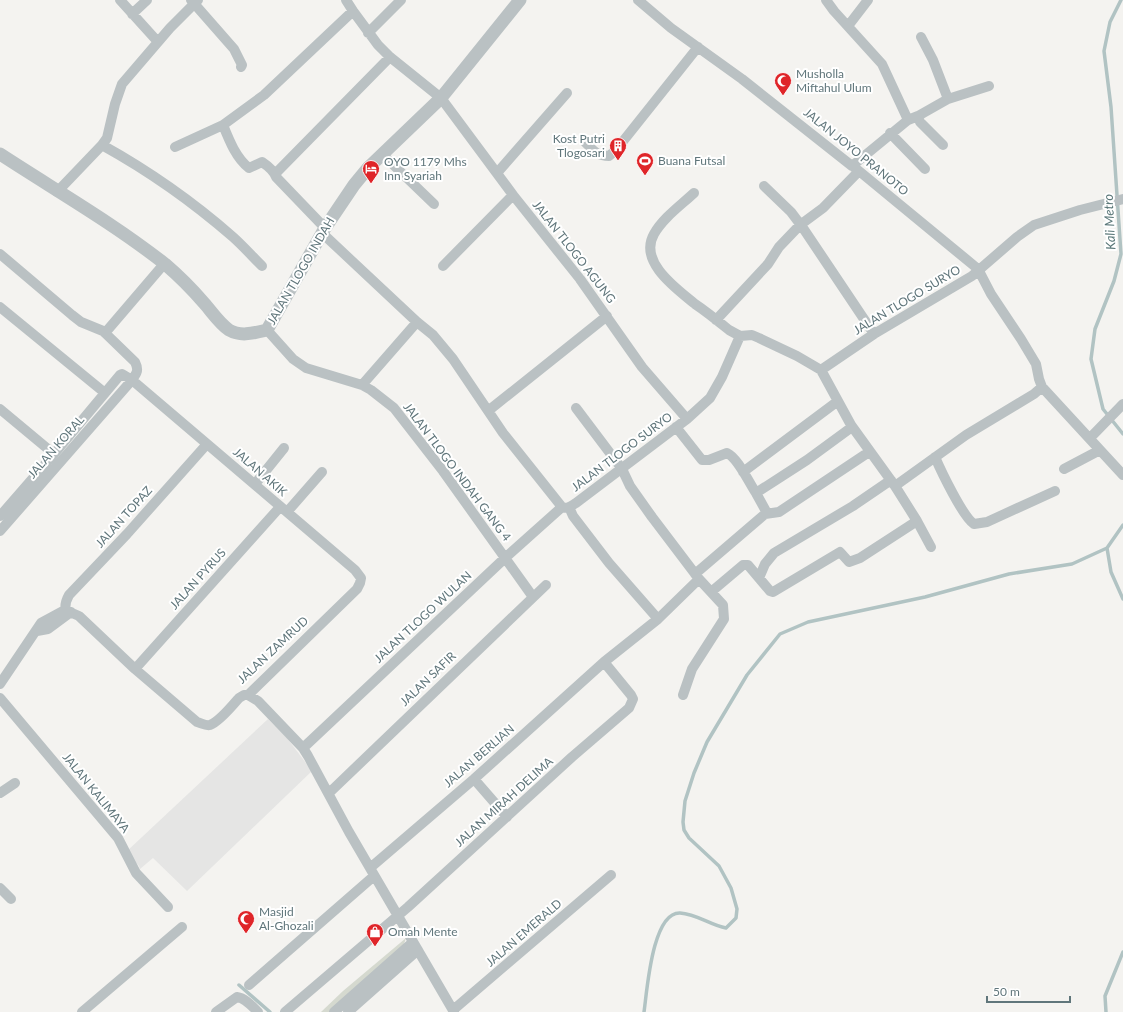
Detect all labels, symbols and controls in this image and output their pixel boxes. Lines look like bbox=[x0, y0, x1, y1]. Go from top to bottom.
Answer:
place label: Musholla Miftahul Ulum bbox=[796, 66, 872, 95]
mosque icon: Musholla Miftahul Ulum bbox=[773, 71, 793, 96]
street label: JALAN JOYO PRANOTO bbox=[801, 105, 912, 199]
place label: Kost Putri Tlogosari bbox=[553, 131, 605, 160]
building icon: Kost Putri Tlogosari bbox=[608, 136, 628, 161]
sports icon: Buana Futsal bbox=[635, 151, 655, 176]
place label: Buana Futsal bbox=[658, 153, 725, 168]
place label: OYO 1179 Mhs Inn Syariah bbox=[384, 154, 467, 183]
hotel icon: OYO 1179 Mhs Inn Syariah bbox=[361, 159, 381, 184]
water label: Kali Metro bbox=[1100, 193, 1118, 250]
street label: JALAN TLOGO AGUNG bbox=[530, 197, 619, 306]
street label: JALAN TLOGO INDAH bbox=[264, 214, 338, 327]
street label: JALAN TLOGO SURYO bbox=[850, 261, 963, 337]
street label: JALAN TLOGO INDAH GANG 4 bbox=[400, 399, 514, 544]
street label: JALAN TLOGO SURYO bbox=[568, 409, 675, 494]
street label: JALAN KORAL bbox=[24, 412, 87, 481]
street label: JALAN AKIK bbox=[230, 444, 290, 499]
street label: JALAN TOPAZ bbox=[92, 483, 155, 550]
street label: JALAN PYRUS bbox=[166, 545, 229, 612]
street label: JALAN TLOGO WULAN bbox=[371, 568, 474, 666]
street label: JALAN ZAMRUD bbox=[234, 613, 311, 686]
street label: JALAN SAFIR bbox=[397, 648, 459, 709]
street label: JALAN BERLIAN bbox=[440, 721, 517, 790]
street label: JALAN KALIMAYA bbox=[60, 750, 134, 836]
street label: JALAN MIRAH DELIMA bbox=[452, 753, 556, 850]
street label: JALAN EMERALD bbox=[483, 896, 565, 970]
place label: Masjid Al-Ghozali bbox=[259, 904, 314, 933]
mosque icon: Masjid Al-Ghozali bbox=[236, 909, 256, 934]
shop icon: Omah Mente bbox=[365, 922, 385, 947]
place label: Omah Mente bbox=[388, 924, 458, 939]
scale bar bbox=[987, 978, 1070, 1004]
text: 50 m bbox=[993, 984, 1020, 999]

